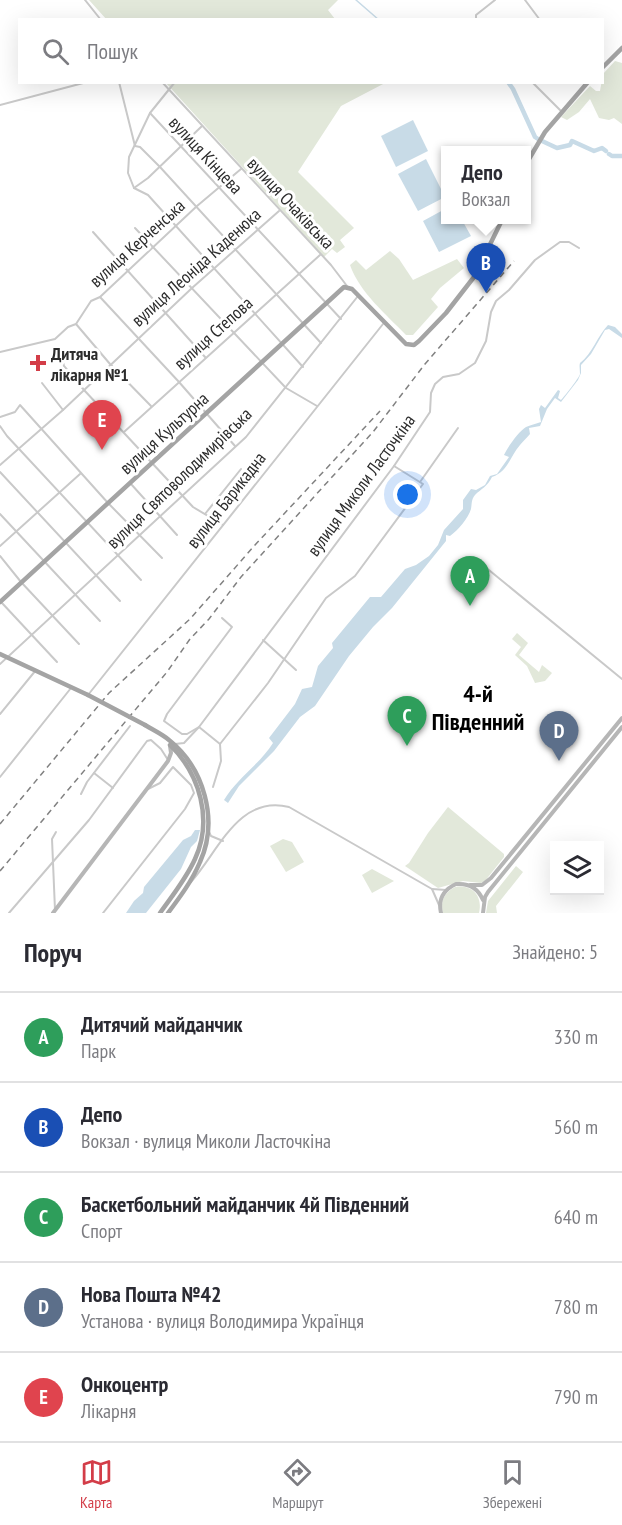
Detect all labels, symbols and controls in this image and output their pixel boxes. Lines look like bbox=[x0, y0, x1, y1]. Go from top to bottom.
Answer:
search box bbox=[18, 18, 604, 84]
icon: search bbox=[39, 35, 72, 68]
text: Пошук bbox=[87, 37, 138, 65]
street label: вулиця Кінцева bbox=[164, 111, 248, 199]
popup bbox=[441, 146, 531, 224]
street label: вулиця Очаківська bbox=[243, 152, 339, 254]
text: Депо bbox=[462, 158, 503, 186]
text: Вокзал bbox=[462, 186, 510, 212]
street label: вулиця Керченська bbox=[84, 194, 190, 292]
street label: вулиця Леоніда Каденюка bbox=[126, 203, 266, 331]
pin: B bbox=[466, 244, 506, 293]
street label: вулиця Степова bbox=[169, 292, 257, 374]
place label: Дитяча лікарня №1 bbox=[50, 342, 129, 386]
marker: Дитяча лікарня №1 bbox=[29, 354, 47, 372]
street label: вулиця Культурна bbox=[115, 387, 213, 479]
pin: E bbox=[82, 400, 122, 450]
street label: вулиця Святоволодимирівська bbox=[102, 403, 256, 553]
street label: вулиця Миколи Ласточкіна bbox=[302, 410, 420, 560]
street label: вулиця Барикадна bbox=[181, 447, 271, 553]
your location bbox=[393, 480, 422, 509]
pin: A bbox=[450, 556, 490, 606]
district label: 4-й Південний bbox=[432, 678, 524, 737]
pin: C bbox=[388, 696, 426, 746]
pin: D bbox=[540, 712, 578, 761]
map controls bbox=[550, 841, 604, 895]
button: layers bbox=[550, 841, 604, 895]
text: Поруч bbox=[24, 936, 82, 969]
text: Знайдено: 5 bbox=[512, 939, 598, 965]
text: Дитячий майданчик bbox=[81, 1010, 243, 1038]
text: A bbox=[38, 1024, 49, 1050]
text: 330 m bbox=[554, 1024, 598, 1050]
text: Парк bbox=[81, 1038, 116, 1064]
text: Депо bbox=[81, 1100, 122, 1128]
text: B bbox=[39, 1114, 48, 1140]
text: 560 m bbox=[554, 1114, 598, 1140]
text: Вокзал · вулиця Миколи Ласточкіна bbox=[81, 1128, 331, 1154]
text: Баскетбольний майданчик 4й Південний bbox=[81, 1190, 409, 1218]
text: C bbox=[39, 1204, 48, 1230]
text: 640 m bbox=[554, 1204, 598, 1230]
text: Спорт bbox=[81, 1218, 122, 1244]
text: Нова Пошта №42 bbox=[81, 1280, 222, 1308]
text: D bbox=[38, 1294, 49, 1320]
text: 780 m bbox=[554, 1294, 598, 1320]
text: Установа · вулиця Володимира Українця bbox=[81, 1308, 364, 1334]
text: Онкоцентр bbox=[81, 1370, 168, 1398]
text: E bbox=[39, 1384, 48, 1410]
text: 790 m bbox=[554, 1384, 598, 1410]
text: Лікарня bbox=[81, 1398, 136, 1424]
tab: Карта bbox=[80, 1456, 113, 1512]
tab: Маршрут bbox=[272, 1456, 323, 1512]
tab: Збережені bbox=[483, 1456, 542, 1512]

